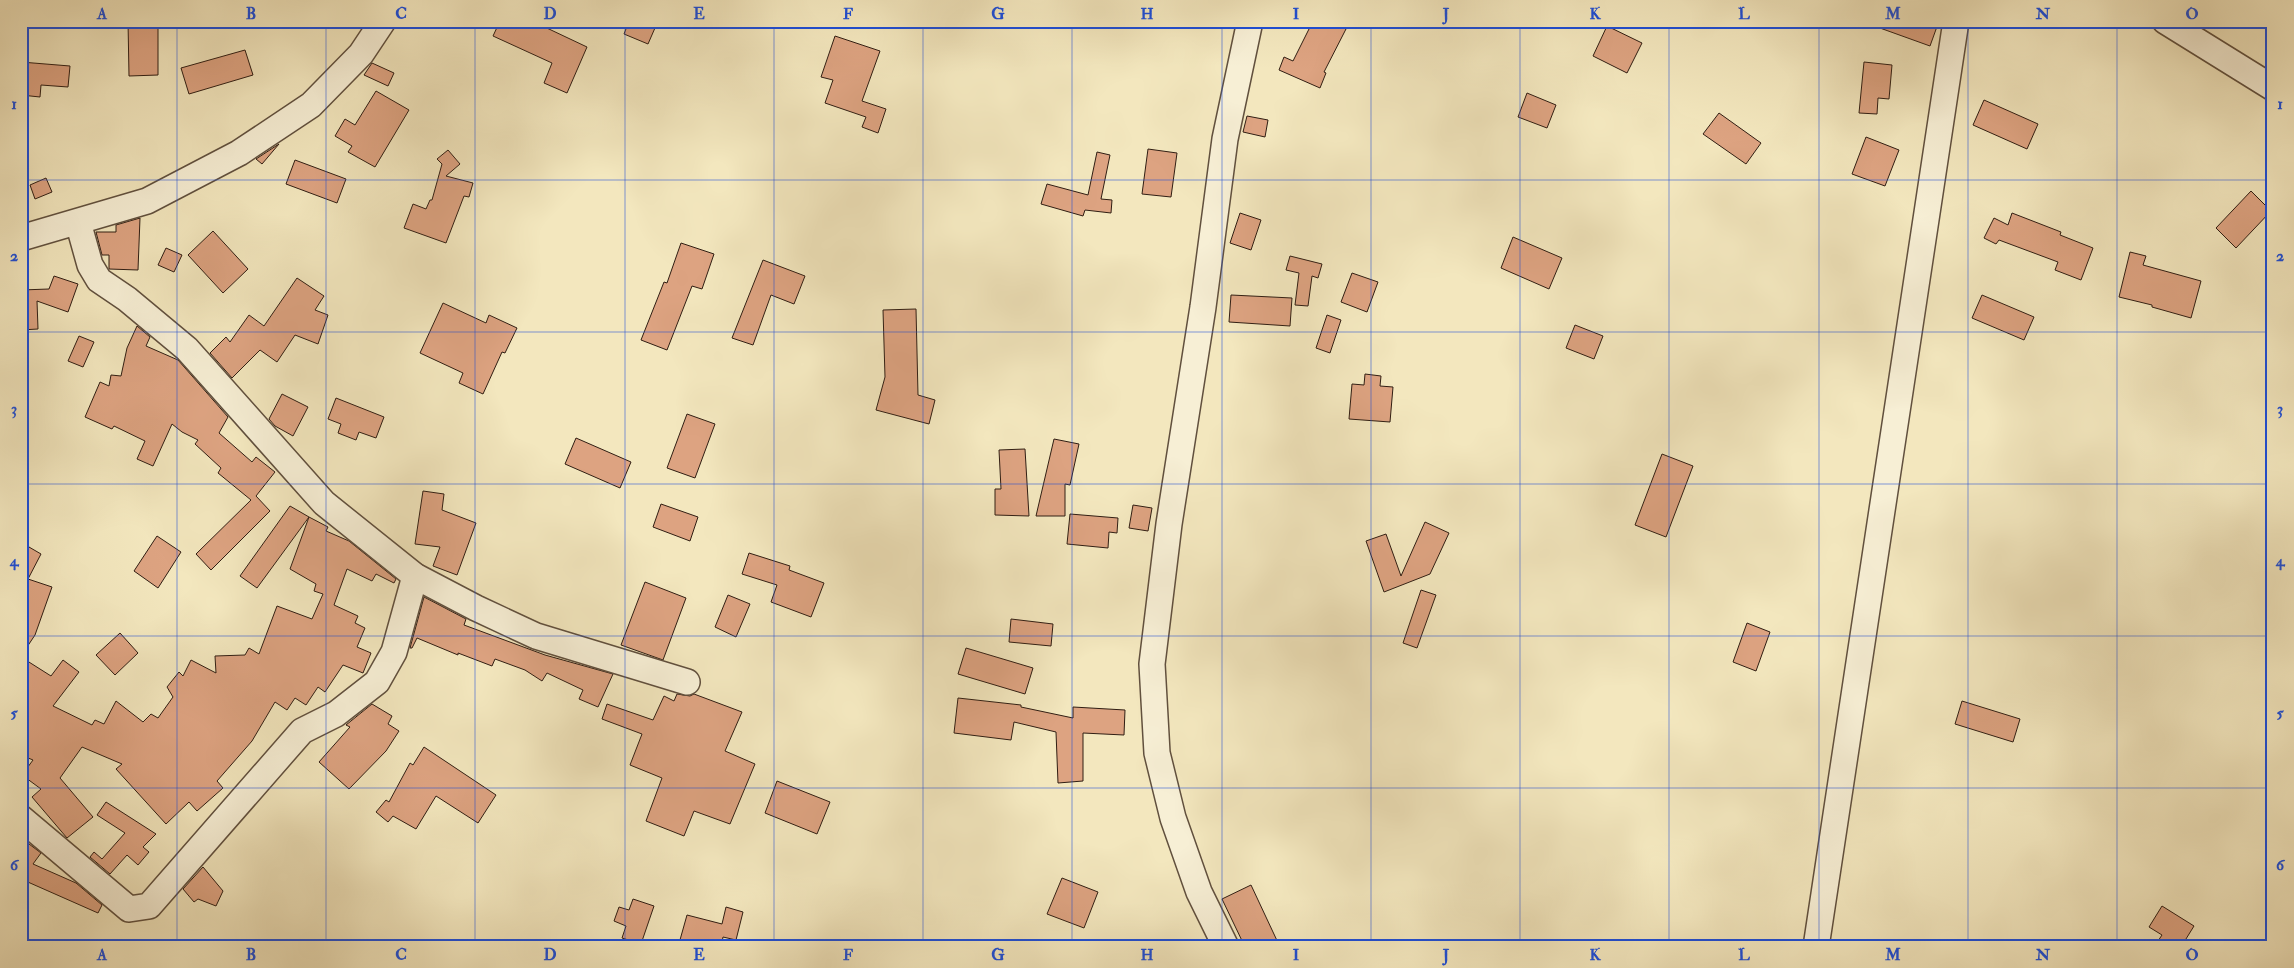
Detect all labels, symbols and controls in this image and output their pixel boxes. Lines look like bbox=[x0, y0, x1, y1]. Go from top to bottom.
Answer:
text: A bbox=[96, 4, 108, 24]
text: B bbox=[246, 4, 256, 24]
text: C bbox=[395, 4, 407, 24]
text: D bbox=[543, 4, 557, 24]
text: E bbox=[693, 4, 705, 24]
text: F bbox=[843, 4, 853, 24]
text: G bbox=[991, 4, 1005, 24]
text: H bbox=[1140, 4, 1154, 24]
text: I bbox=[1293, 4, 1300, 24]
text: J bbox=[1442, 4, 1450, 25]
text: K bbox=[1589, 4, 1601, 24]
text: L bbox=[1738, 4, 1750, 24]
text: M bbox=[1884, 4, 1901, 24]
text: N bbox=[2035, 4, 2051, 24]
text: O bbox=[2185, 4, 2199, 24]
text: 1 bbox=[11, 94, 17, 114]
text: 1 bbox=[2277, 94, 2283, 114]
text: 2 bbox=[10, 246, 18, 266]
text: 2 bbox=[2276, 246, 2284, 266]
text: 3 bbox=[11, 399, 17, 419]
text: 3 bbox=[2277, 399, 2283, 419]
text: 4 bbox=[9, 551, 20, 571]
text: 4 bbox=[2275, 551, 2286, 571]
text: 5 bbox=[10, 703, 18, 723]
text: 5 bbox=[2276, 703, 2284, 723]
text: 6 bbox=[10, 855, 20, 875]
text: 6 bbox=[2276, 855, 2286, 875]
text: A bbox=[96, 945, 108, 965]
text: B bbox=[246, 945, 256, 965]
text: C bbox=[395, 945, 407, 965]
text: D bbox=[543, 945, 557, 965]
text: E bbox=[693, 945, 705, 965]
text: F bbox=[843, 945, 853, 965]
text: G bbox=[991, 945, 1005, 965]
text: H bbox=[1140, 945, 1154, 965]
text: I bbox=[1293, 945, 1300, 965]
text: J bbox=[1442, 945, 1450, 966]
text: K bbox=[1589, 945, 1601, 965]
text: L bbox=[1738, 945, 1750, 965]
text: M bbox=[1884, 945, 1901, 965]
text: N bbox=[2035, 945, 2051, 965]
text: O bbox=[2185, 945, 2199, 965]

